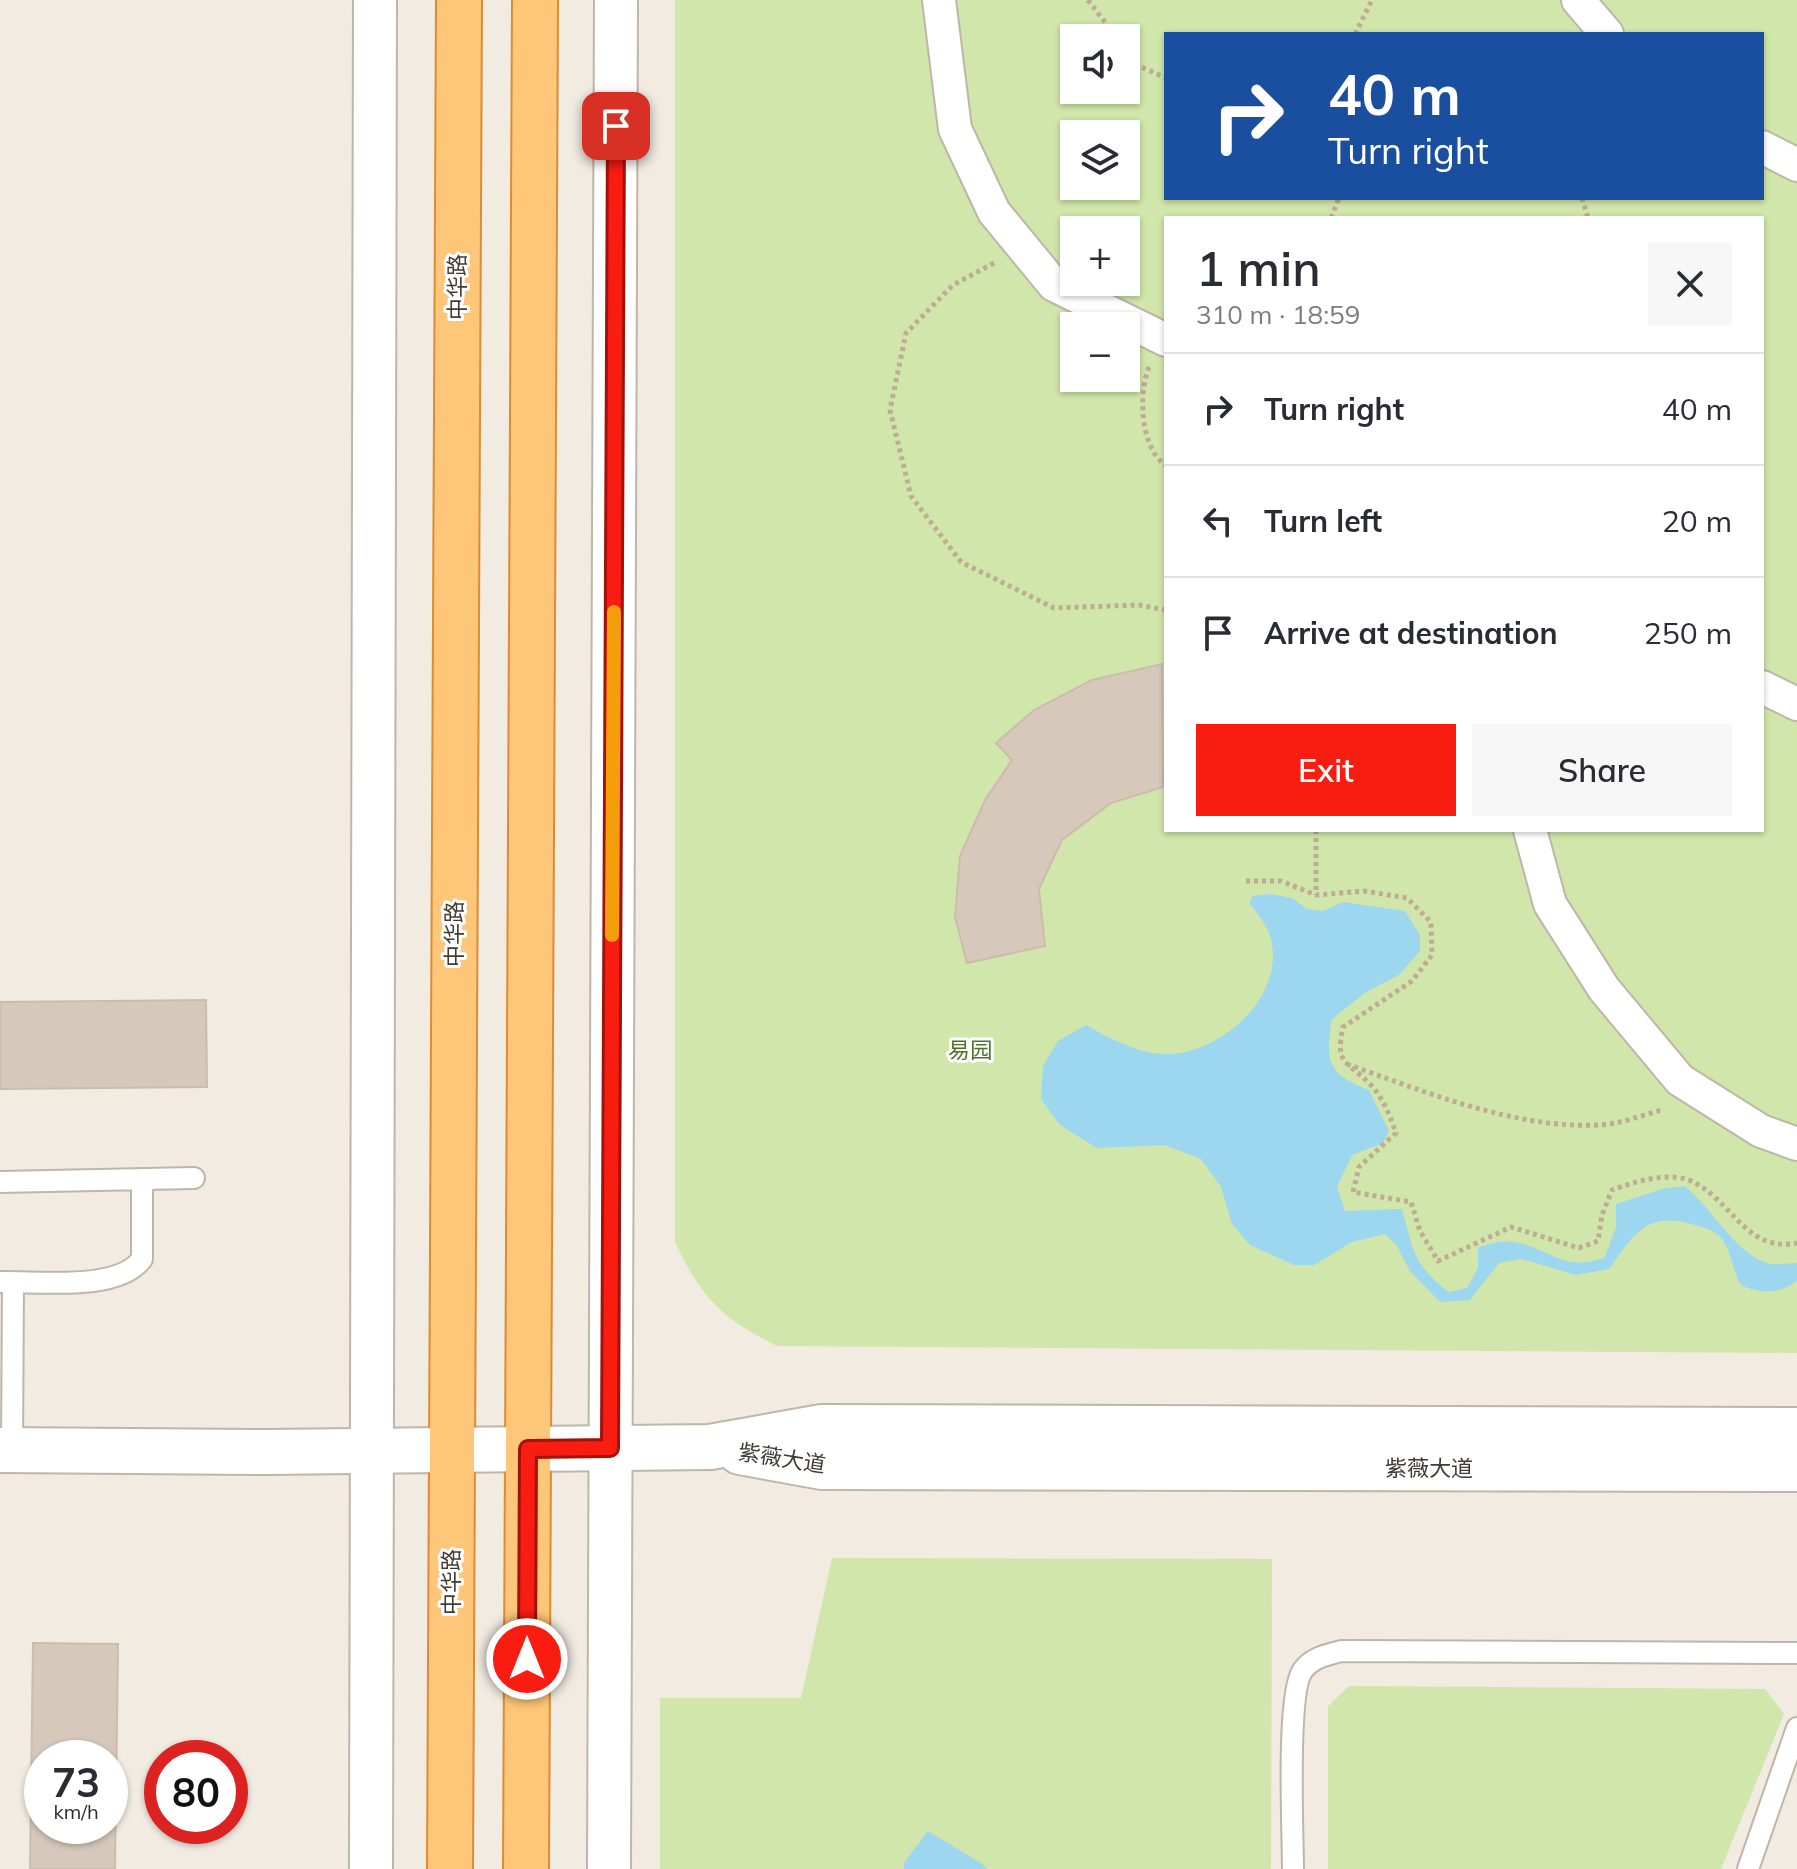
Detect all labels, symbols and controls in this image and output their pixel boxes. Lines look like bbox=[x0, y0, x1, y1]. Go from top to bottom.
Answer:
map controls bbox=[1060, 24, 1140, 392]
button: sound bbox=[1060, 24, 1140, 104]
text: 40 m bbox=[1328, 59, 1461, 129]
icon: right bbox=[1196, 64, 1300, 168]
pin bbox=[582, 92, 650, 160]
icon: arrive bbox=[594, 104, 638, 148]
button: layers bbox=[1060, 120, 1140, 200]
text: Turn right bbox=[1328, 128, 1489, 173]
button: + bbox=[1060, 216, 1140, 296]
text: 1 min bbox=[1196, 238, 1321, 298]
button: close bbox=[1648, 242, 1732, 326]
street label: 中华路 bbox=[443, 254, 471, 320]
text: 310 m · 18:59 bbox=[1196, 298, 1360, 331]
button: − bbox=[1060, 312, 1140, 392]
icon: right bbox=[1196, 387, 1240, 431]
text: Turn right bbox=[1264, 390, 1404, 428]
text: 40 m bbox=[1662, 390, 1732, 428]
icon: left bbox=[1196, 499, 1240, 543]
text: Turn left bbox=[1264, 502, 1382, 540]
text: 20 m bbox=[1662, 502, 1732, 540]
icon: arrive bbox=[1196, 611, 1240, 655]
text: Arrive at destination bbox=[1264, 614, 1558, 652]
text: 250 m bbox=[1644, 614, 1732, 652]
button: Exit bbox=[1196, 724, 1456, 816]
button: Share bbox=[1472, 724, 1732, 816]
street label: 中华路 bbox=[440, 901, 468, 967]
park label: 易园 bbox=[948, 1036, 992, 1064]
street label: 紫薇大道 bbox=[736, 1437, 828, 1479]
street label: 紫薇大道 bbox=[1385, 1454, 1473, 1482]
street label: 中华路 bbox=[437, 1549, 465, 1615]
position arrow bbox=[485, 1617, 569, 1701]
speed limit sign: 80 bbox=[144, 1740, 248, 1844]
text: 73 bbox=[52, 1757, 100, 1807]
text: km/h bbox=[53, 1799, 99, 1824]

